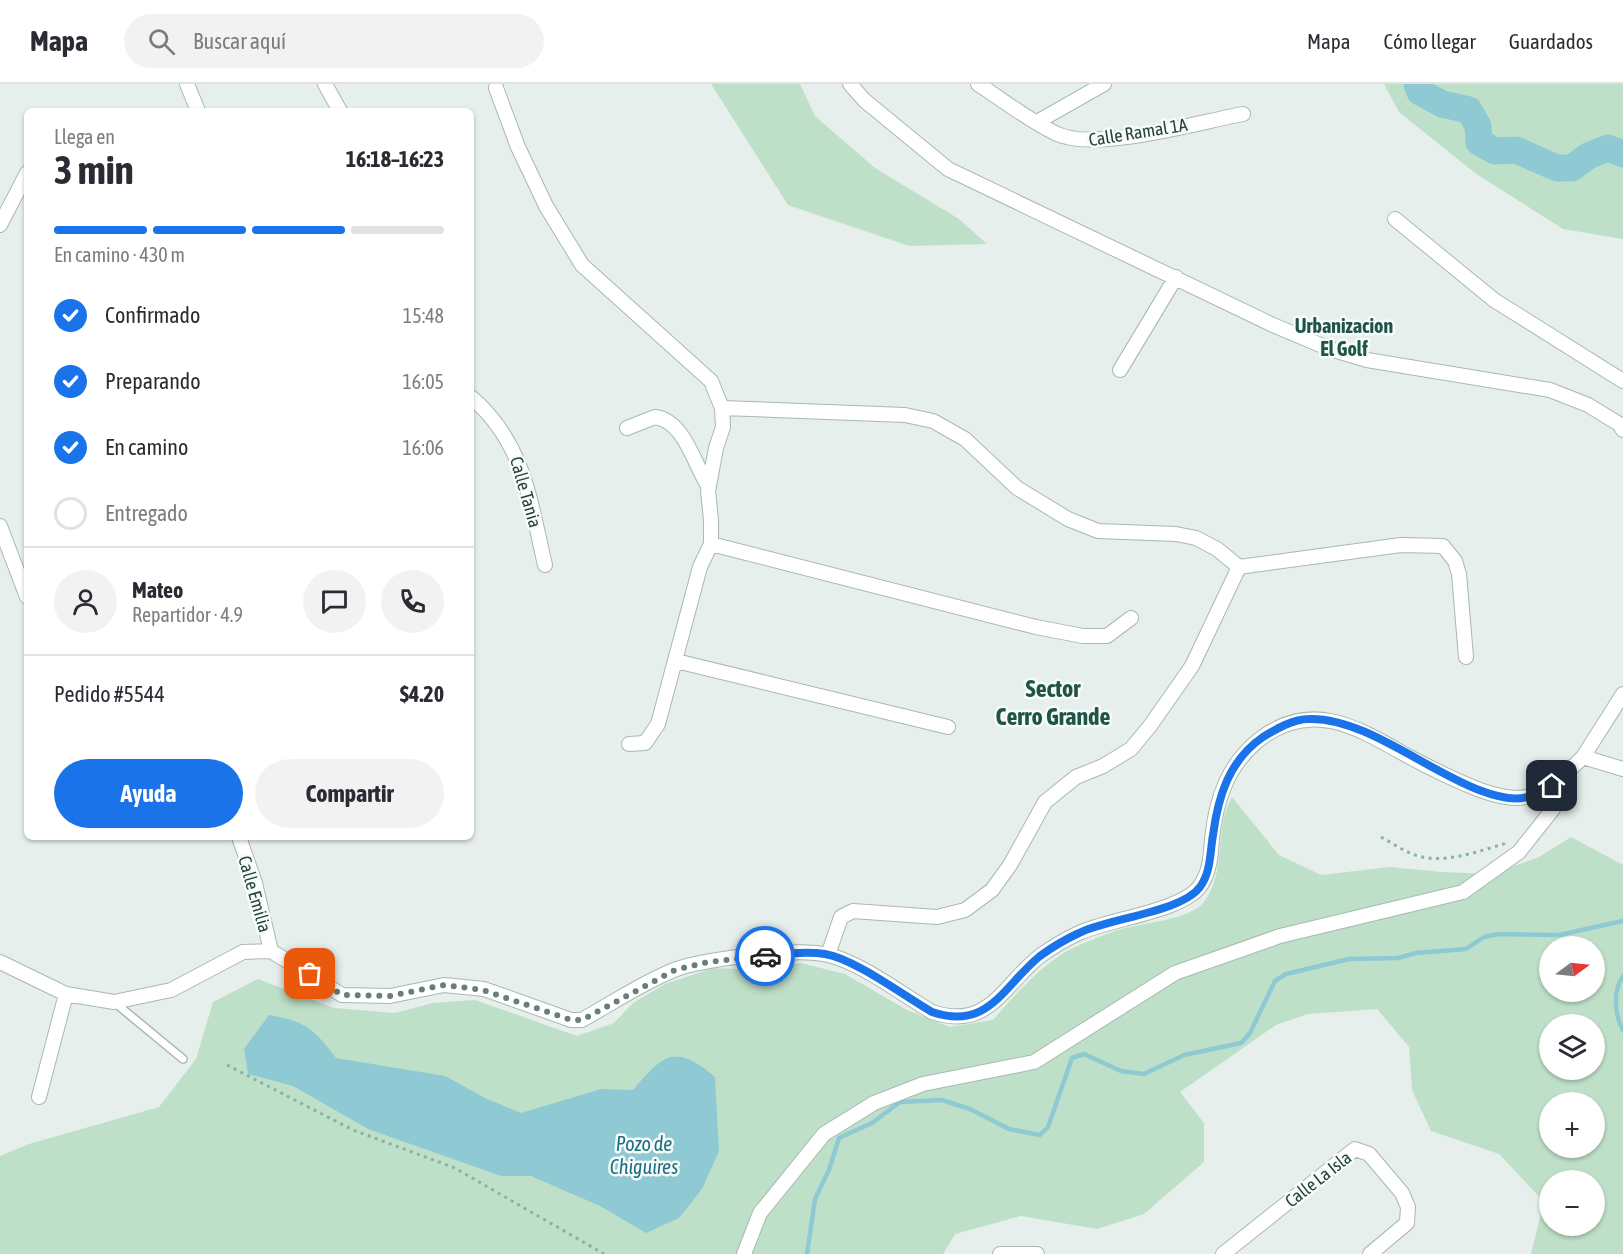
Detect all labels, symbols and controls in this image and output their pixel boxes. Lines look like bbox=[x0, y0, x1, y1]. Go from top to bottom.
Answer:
search box bbox=[124, 14, 544, 68]
text: Mapa bbox=[30, 25, 88, 57]
icon: search bbox=[145, 25, 178, 58]
text: Buscar aquí bbox=[193, 28, 286, 54]
text: Mapa bbox=[1307, 29, 1351, 53]
text: Cómo llegar bbox=[1384, 29, 1476, 53]
text: Guardados bbox=[1509, 29, 1593, 53]
street label: Calle Ramal 1A bbox=[1087, 114, 1189, 150]
text: Llega en bbox=[54, 125, 115, 148]
text: 16:18–16:23 bbox=[346, 146, 444, 172]
text: 3 min bbox=[54, 148, 134, 192]
text: En camino · 430 m bbox=[54, 243, 185, 266]
icon: check bbox=[54, 299, 87, 332]
text: Confirmado bbox=[105, 302, 200, 328]
text: 15:48 bbox=[403, 304, 444, 327]
district label: Urbanizacion El Golf bbox=[1295, 314, 1393, 360]
icon: check bbox=[54, 365, 87, 398]
text: Preparando bbox=[105, 368, 201, 394]
text: 16:05 bbox=[402, 370, 444, 393]
icon: check bbox=[54, 431, 87, 464]
text: En camino bbox=[105, 434, 188, 460]
text: 16:06 bbox=[402, 436, 444, 459]
street label: Calle Tania bbox=[506, 454, 546, 530]
text: Entregado bbox=[105, 500, 188, 526]
button: person bbox=[54, 570, 117, 633]
button: chat bbox=[303, 570, 366, 633]
button: phone bbox=[381, 570, 444, 633]
text: Mateo bbox=[132, 577, 183, 603]
text: Repartidor · 4.9 bbox=[132, 603, 243, 626]
district label: Sector Cerro Grande bbox=[996, 675, 1111, 730]
text: Pedido #5544 bbox=[54, 681, 165, 707]
text: $4.20 bbox=[400, 681, 444, 707]
button: Ayuda bbox=[54, 759, 243, 828]
button: Compartir bbox=[255, 759, 444, 828]
pin bbox=[1526, 760, 1577, 811]
icon: home bbox=[1535, 769, 1568, 802]
street label: Calle Emilia bbox=[234, 853, 276, 935]
courier bbox=[735, 926, 795, 986]
north arrow bbox=[1539, 936, 1605, 1002]
map controls bbox=[1539, 936, 1605, 1236]
icon: car bbox=[749, 940, 782, 973]
pin bbox=[284, 948, 335, 999]
icon: bag bbox=[293, 957, 326, 990]
button: layers bbox=[1539, 1014, 1605, 1080]
button: + bbox=[1539, 1092, 1605, 1158]
water label: Pozo de Chiguires bbox=[610, 1132, 678, 1178]
street label: Calle La Isla bbox=[1281, 1147, 1355, 1211]
button: − bbox=[1539, 1170, 1605, 1236]

